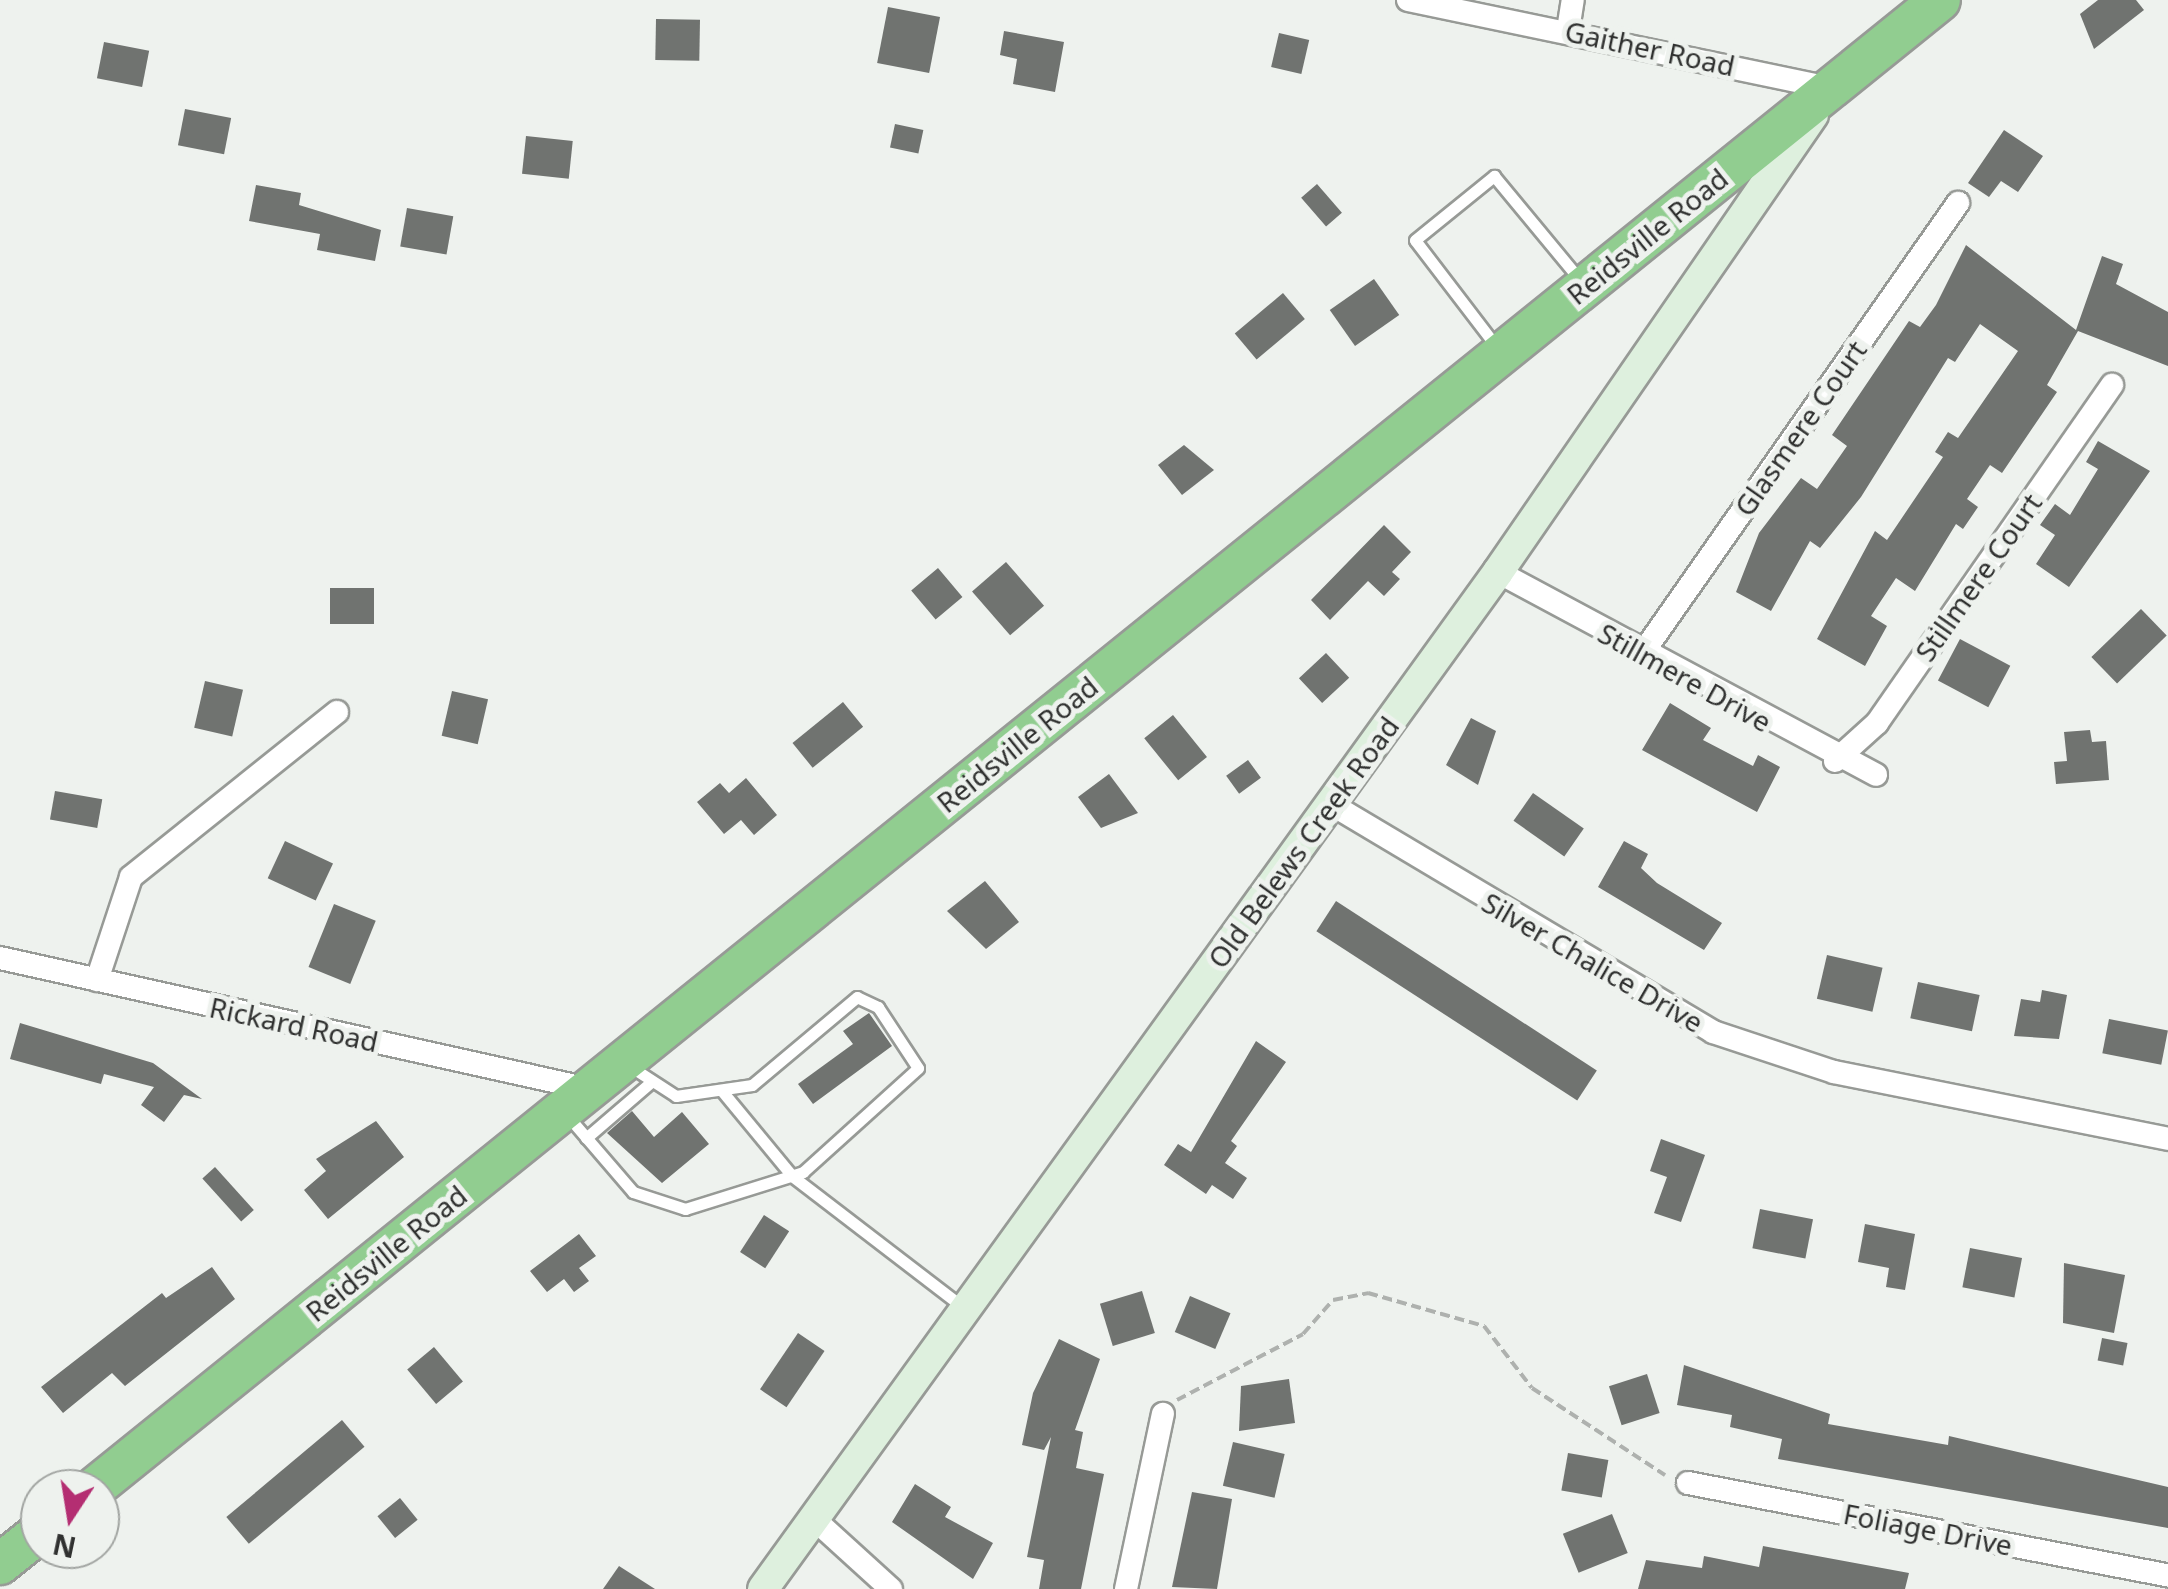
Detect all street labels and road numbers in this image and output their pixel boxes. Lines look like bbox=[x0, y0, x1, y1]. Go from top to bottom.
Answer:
street label: Gaither Road bbox=[1562, 14, 1738, 82]
street label: Reidsville Road bbox=[1560, 161, 1734, 311]
street label: Glasmere Court bbox=[1727, 334, 1873, 522]
street label: Stillmere Court bbox=[1908, 487, 2048, 667]
street label: Stillmere Drive bbox=[1593, 616, 1777, 738]
street label: Reidsville Road bbox=[930, 669, 1104, 819]
street label: Old Belews Creek Road bbox=[1200, 710, 1406, 974]
street label: Silver Chalice Drive bbox=[1477, 885, 1709, 1039]
street label: Rickard Road bbox=[207, 990, 381, 1058]
street label: Reidsville Road bbox=[299, 1178, 473, 1328]
street label: Foliage Drive bbox=[1841, 1496, 2015, 1562]

